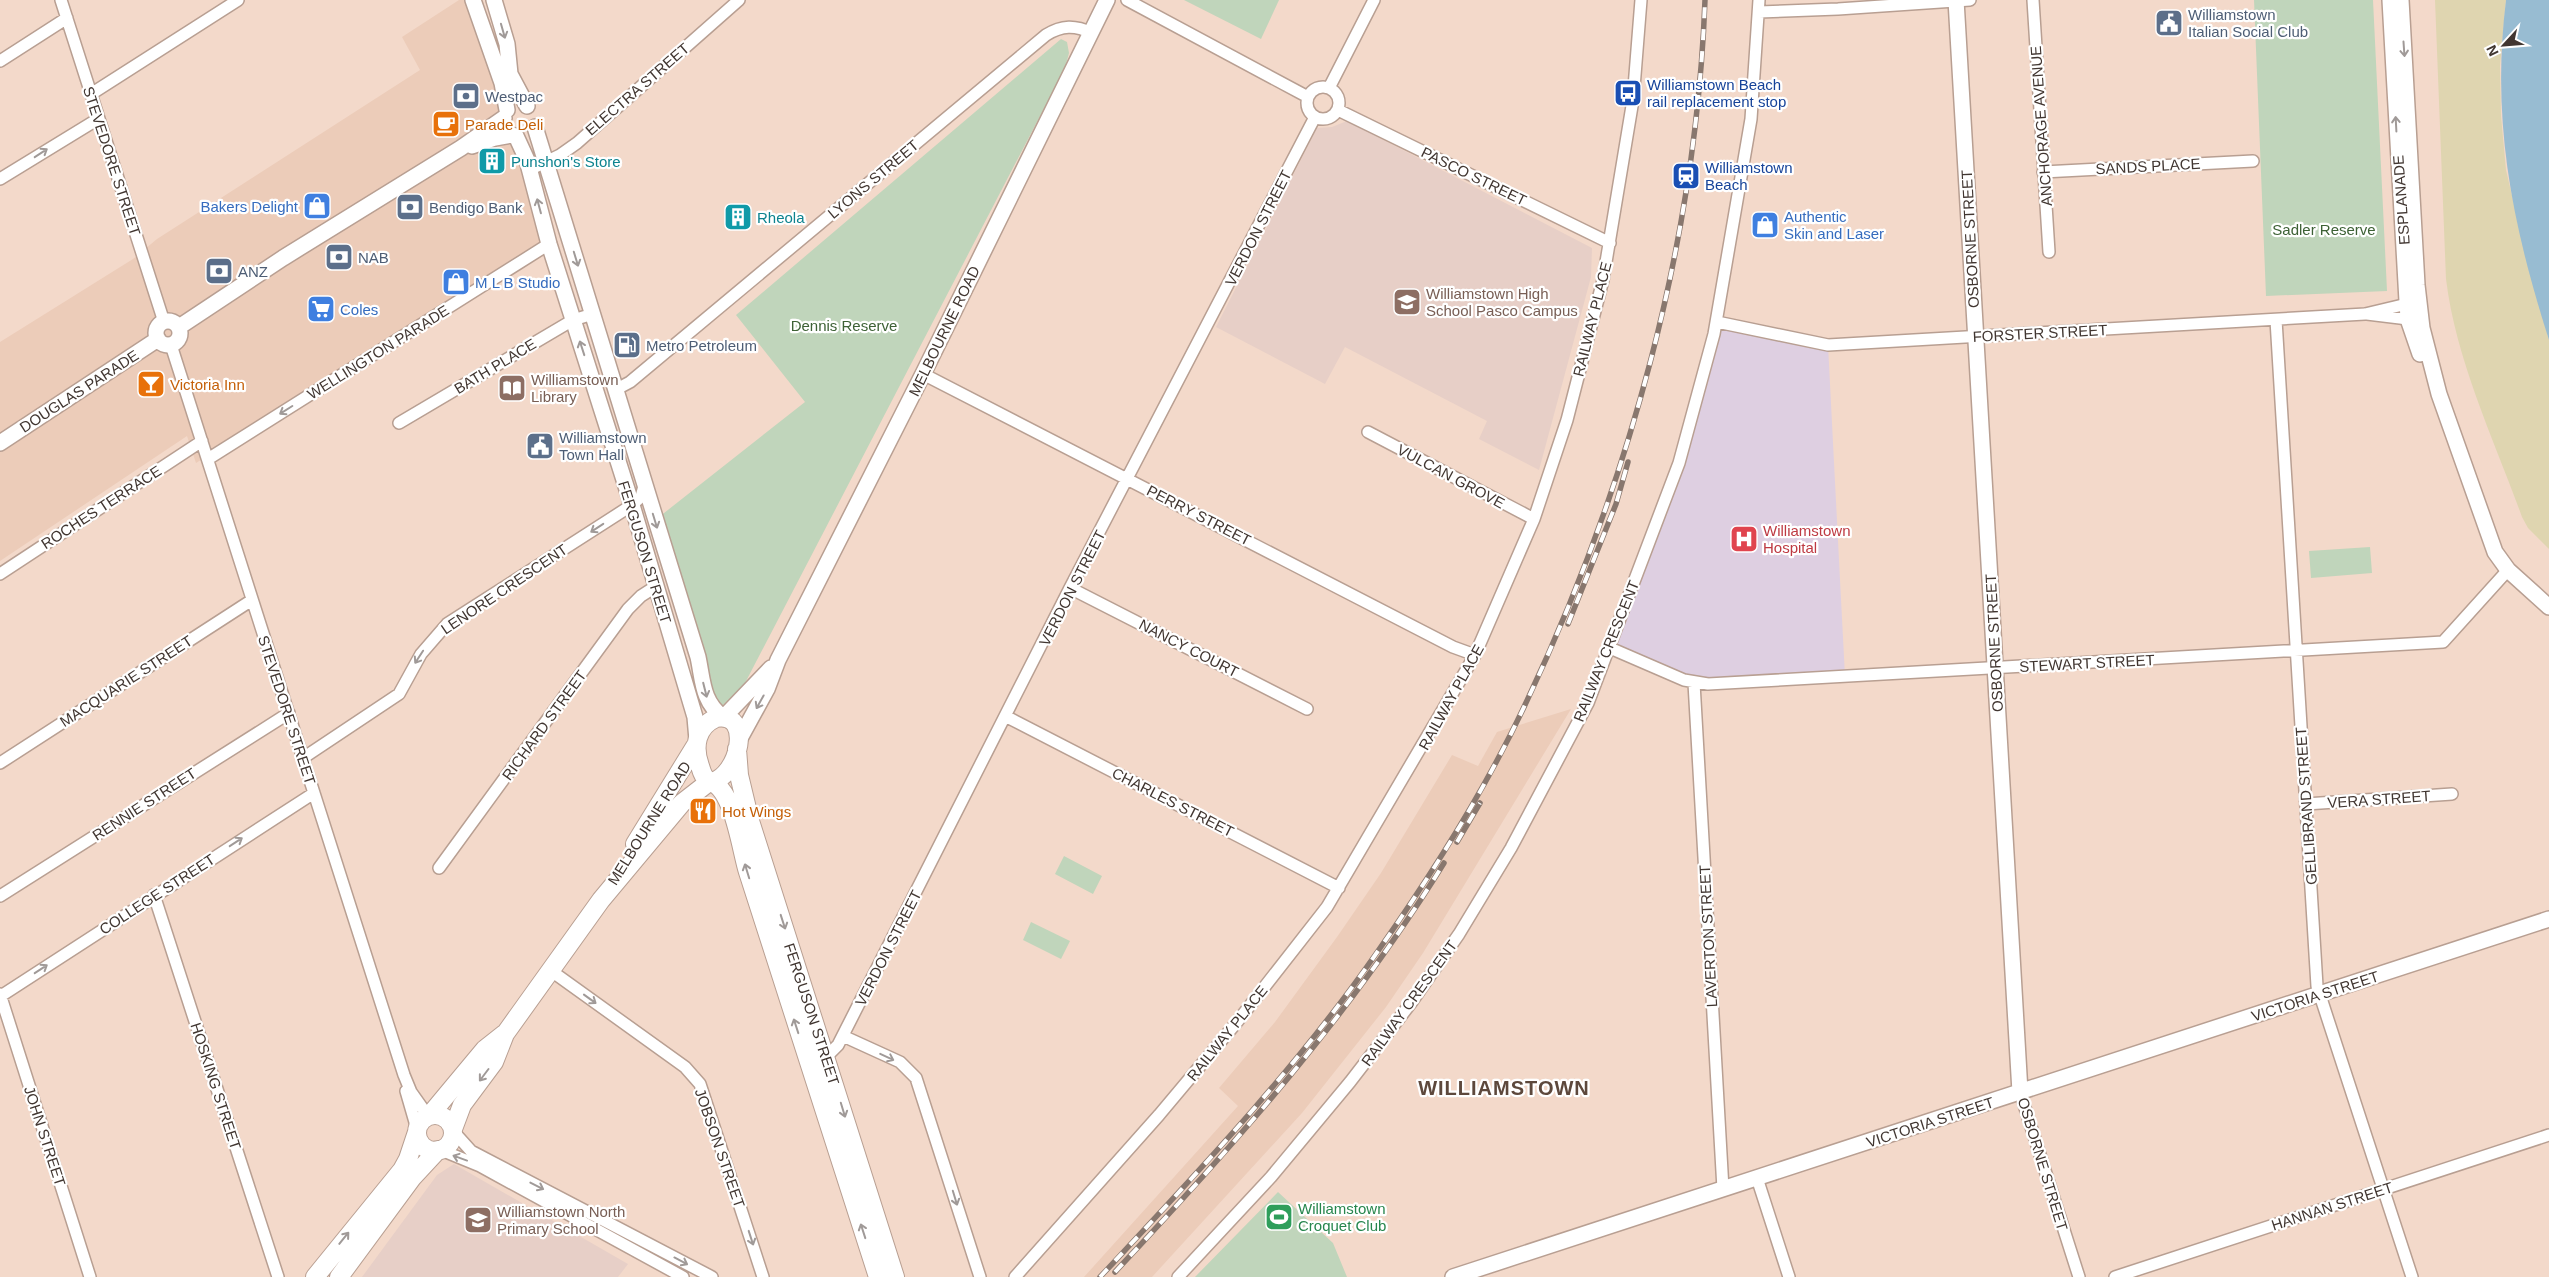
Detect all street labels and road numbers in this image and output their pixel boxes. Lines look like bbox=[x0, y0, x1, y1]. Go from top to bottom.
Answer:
street label: ELECTRA STREET bbox=[582, 39, 692, 139]
street label: ANCHORAGE AVENUE bbox=[2027, 45, 2055, 207]
street label: STEVEDORE STREET bbox=[80, 84, 144, 238]
street label: LYONS STREET bbox=[824, 136, 922, 222]
street label: PASCO STREET bbox=[1419, 143, 1529, 209]
street label: ESPLANADE bbox=[2389, 154, 2413, 246]
street label: SANDS PLACE bbox=[2095, 155, 2201, 177]
street label: VERDON STREET bbox=[1221, 167, 1295, 289]
street label: OSBORNE STREET bbox=[1958, 169, 1982, 309]
street label: RAILWAY PLACE bbox=[1569, 260, 1615, 378]
street label: MELBOURNE ROAD bbox=[905, 263, 983, 399]
street label: WELLINGTON PARADE bbox=[304, 301, 452, 403]
street label: FORSTER STREET bbox=[1972, 321, 2108, 345]
street label: BATH PLACE bbox=[451, 335, 539, 397]
street label: DOUGLAS PARADE bbox=[16, 346, 142, 436]
street label: VULCAN GROVE bbox=[1394, 441, 1508, 511]
street label: ROCHES TERRACE bbox=[38, 462, 164, 552]
street label: FERGUSON STREET bbox=[615, 479, 675, 625]
street label: PERRY STREET bbox=[1144, 481, 1254, 549]
street label: VERDON STREET bbox=[1035, 527, 1109, 649]
street label: LENORE CRESCENT bbox=[438, 540, 570, 638]
street label: OSBORNE STREET bbox=[1982, 573, 2006, 713]
street label: RAILWAY CRESCENT bbox=[1570, 578, 1642, 724]
street label: NANCY COURT bbox=[1136, 616, 1242, 680]
street label: MACQUARIE STREET bbox=[57, 632, 195, 730]
street label: STEVEDORE STREET bbox=[255, 633, 319, 787]
street label: RAILWAY PLACE bbox=[1415, 641, 1487, 753]
street label: STEWART STREET bbox=[2019, 651, 2155, 675]
street label: RICHARD STREET bbox=[498, 667, 590, 783]
street label: GELLIBRAND STREET bbox=[2292, 726, 2320, 886]
street label: MELBOURNE ROAD bbox=[604, 758, 694, 888]
street label: RENNIE STREET bbox=[89, 764, 199, 844]
street label: CHARLES STREET bbox=[1109, 764, 1237, 840]
street label: VERA STREET bbox=[2327, 787, 2431, 811]
street label: COLLEGE STREET bbox=[96, 850, 218, 938]
street label: LAVERTON STREET bbox=[1696, 864, 1720, 1008]
street label: VERDON STREET bbox=[851, 887, 925, 1009]
street label: RAILWAY CRESCENT bbox=[1358, 937, 1460, 1069]
street label: FERGUSON STREET bbox=[781, 941, 843, 1087]
street label: VICTORIA STREET bbox=[2249, 967, 2381, 1025]
street label: RAILWAY PLACE bbox=[1183, 982, 1271, 1084]
street label: HOSKING STREET bbox=[187, 1020, 245, 1152]
street label: JOHN STREET bbox=[21, 1084, 69, 1188]
street label: JOBSON STREET bbox=[692, 1086, 748, 1210]
street label: VICTORIA STREET bbox=[1864, 1093, 1996, 1151]
street label: OSBORNE STREET bbox=[2015, 1095, 2071, 1233]
street label: HANNAN STREET bbox=[2269, 1178, 2395, 1234]

